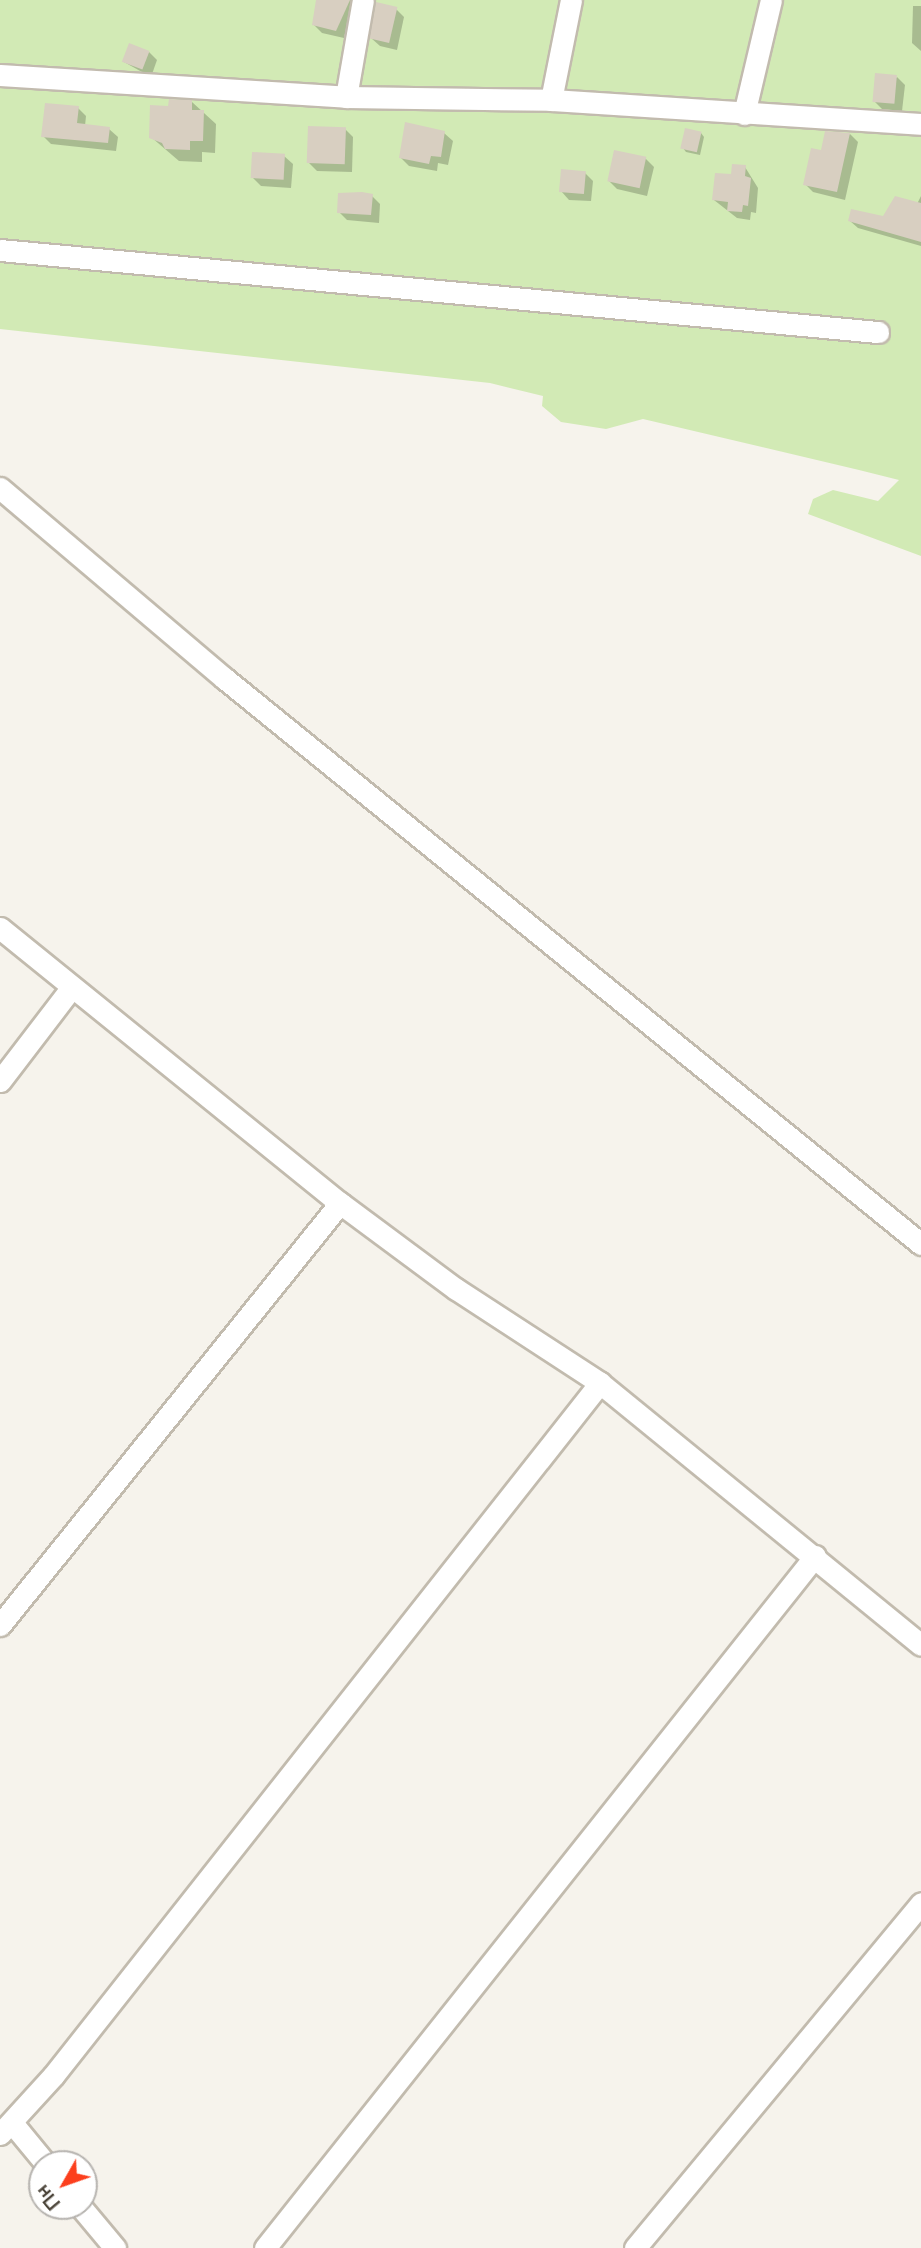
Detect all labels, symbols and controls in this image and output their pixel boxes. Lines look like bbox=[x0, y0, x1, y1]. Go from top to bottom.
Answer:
north arrow bbox=[28, 2150, 98, 2220]
text: Пн bbox=[30, 2179, 67, 2216]

